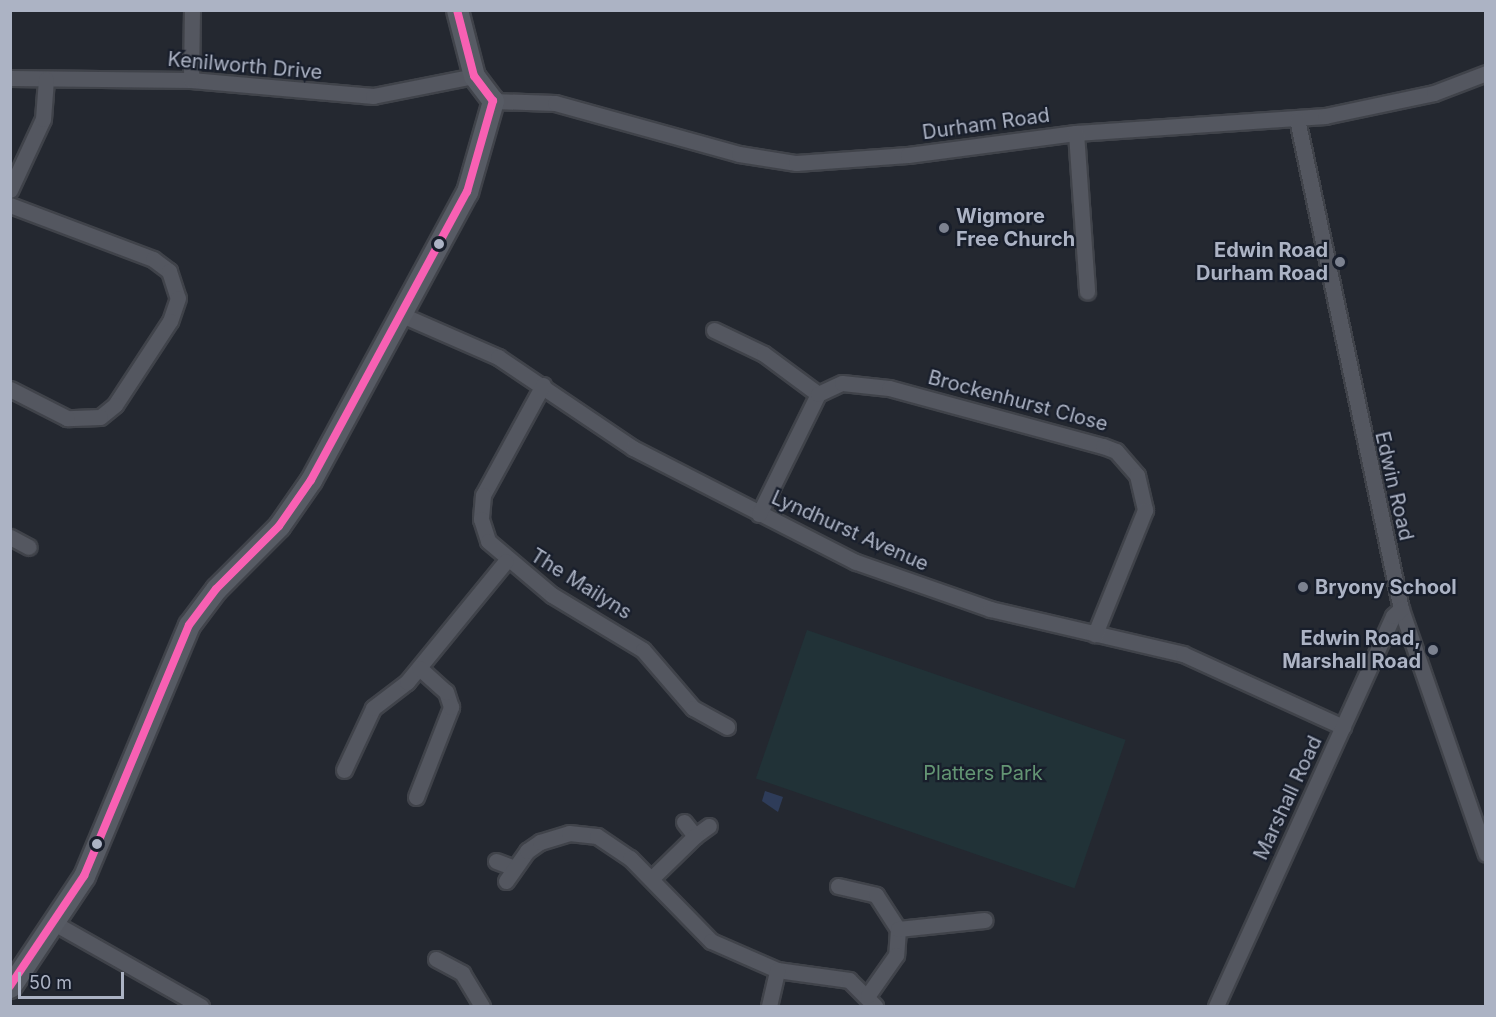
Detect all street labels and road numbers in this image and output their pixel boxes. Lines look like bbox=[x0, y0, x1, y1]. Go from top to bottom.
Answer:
street label: Kenilworth Drive bbox=[167, 47, 323, 85]
street label: Durham Road bbox=[921, 103, 1051, 145]
street label: Brockenhurst Close bbox=[925, 365, 1111, 437]
street label: Edwin Road bbox=[1370, 429, 1418, 543]
street label: Lyndhurst Avenue bbox=[768, 486, 932, 576]
street label: The Mailyns bbox=[526, 543, 636, 625]
street label: Marshall Road bbox=[1249, 732, 1327, 864]

